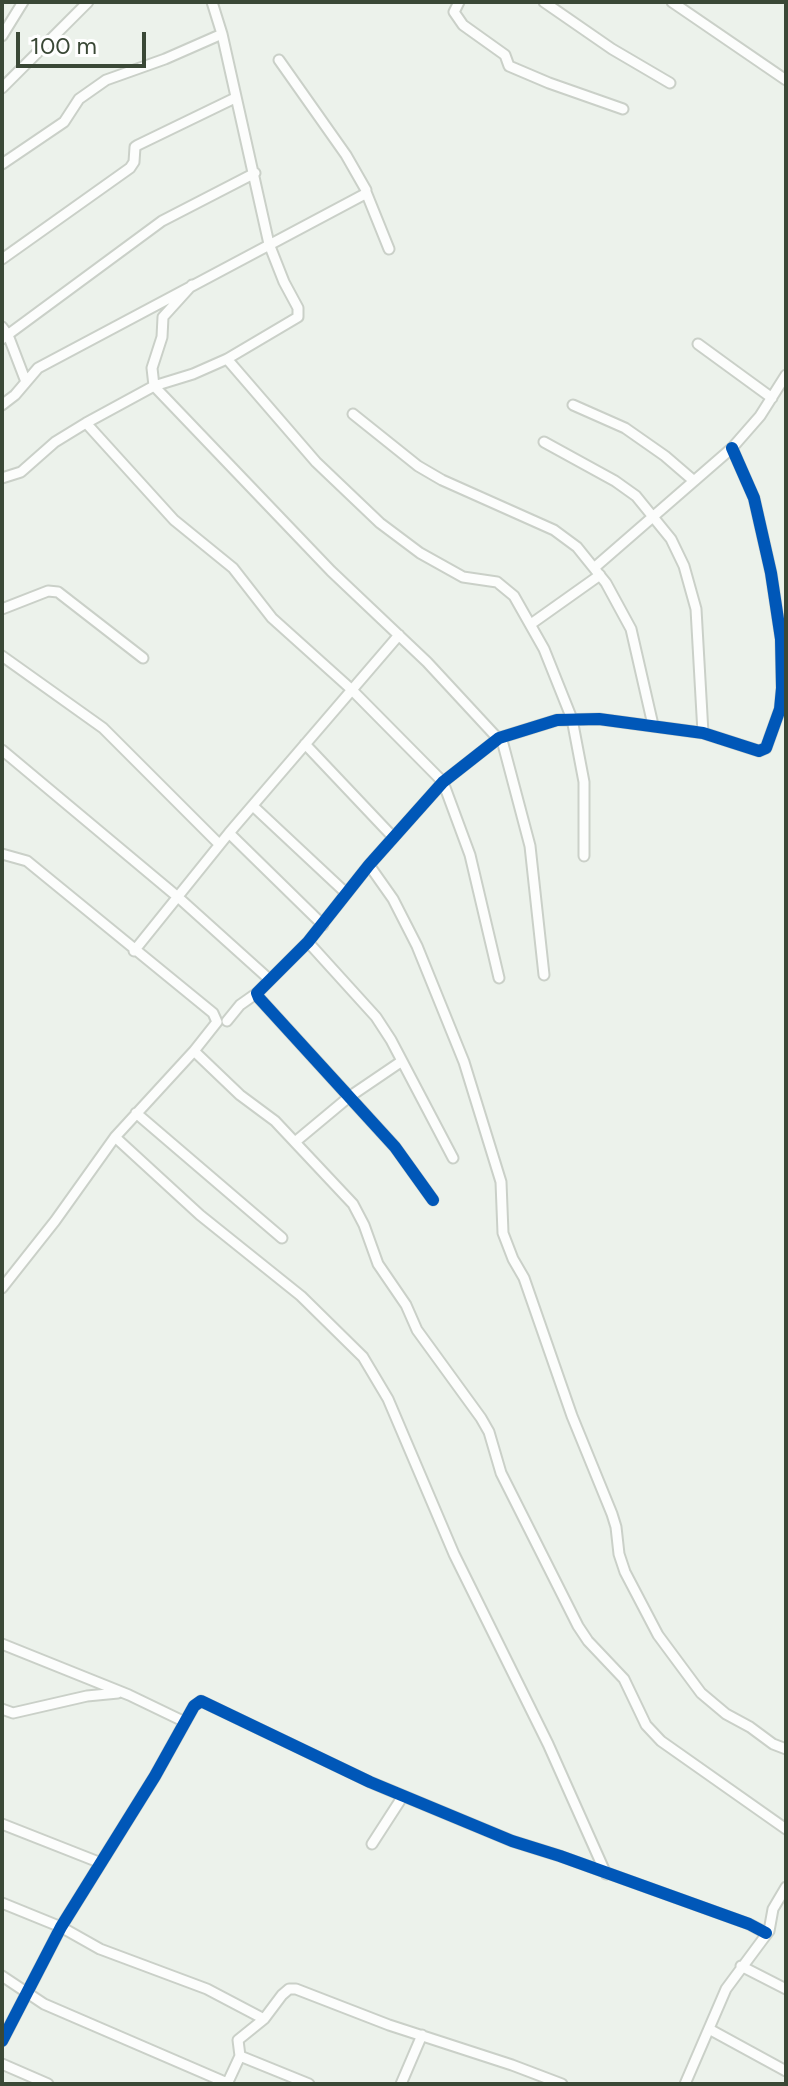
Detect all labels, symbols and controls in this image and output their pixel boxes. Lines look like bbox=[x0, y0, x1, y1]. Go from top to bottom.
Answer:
scale bar bbox=[20, 16, 150, 66]
text: 100 m bbox=[30, 31, 97, 60]

